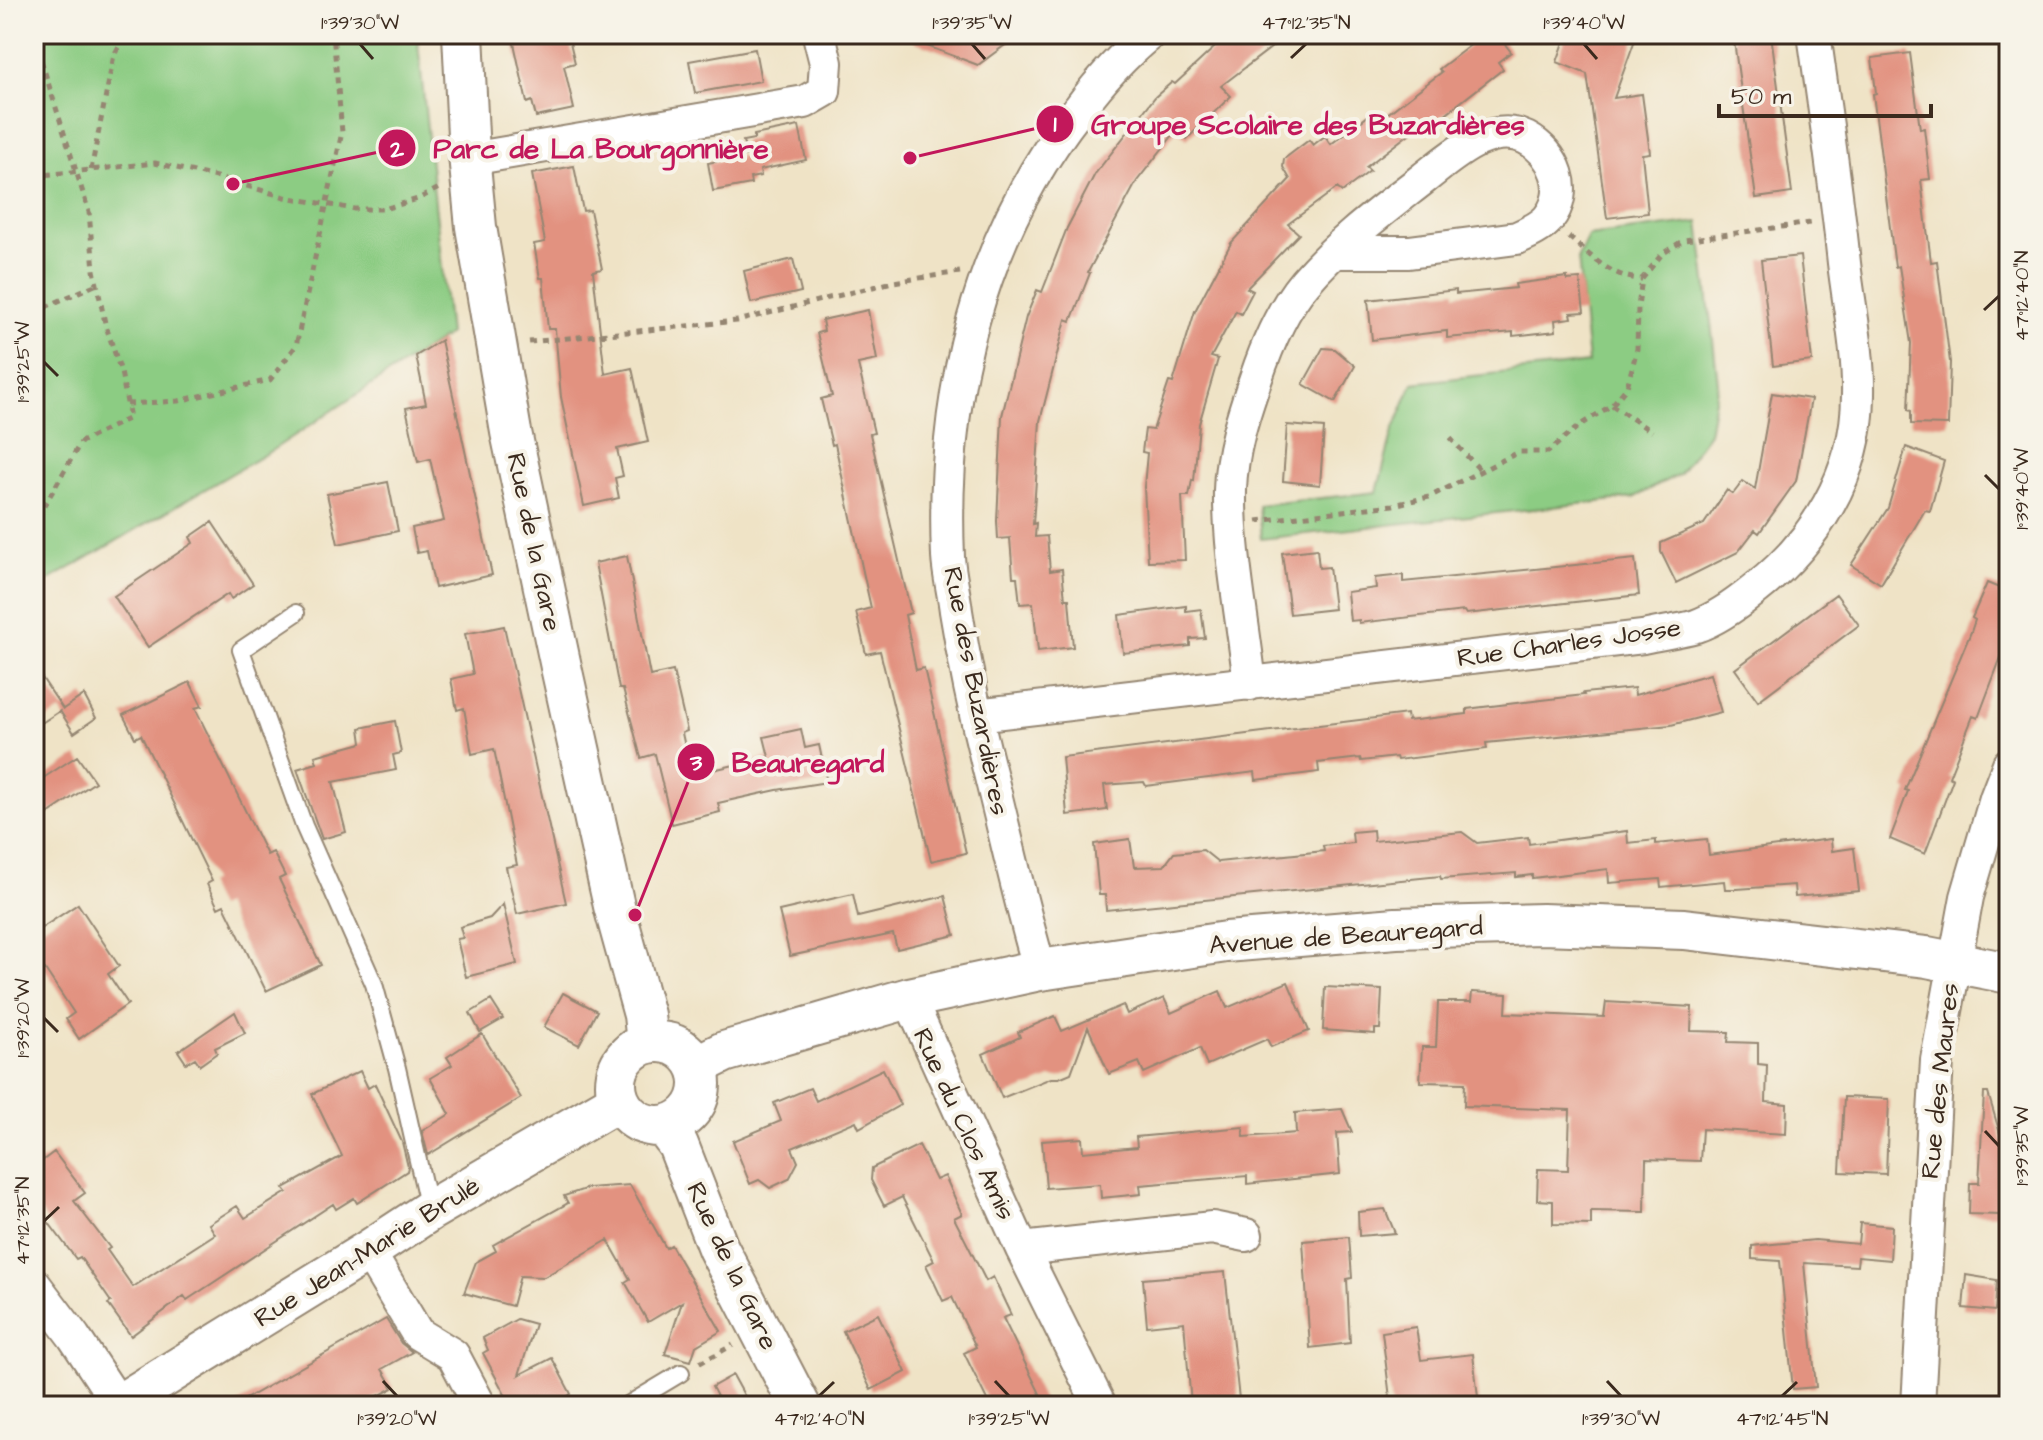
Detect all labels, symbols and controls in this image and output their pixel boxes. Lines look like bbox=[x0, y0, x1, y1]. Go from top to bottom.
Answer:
text: 1°39'30"W bbox=[321, 9, 399, 37]
text: 1°39'35"W bbox=[932, 9, 1012, 37]
text: 47°12'35"N bbox=[1261, 9, 1351, 37]
text: 1°39'40"W bbox=[1543, 9, 1625, 37]
scale bar bbox=[1719, 68, 1931, 118]
text: 50 m bbox=[1731, 80, 1792, 114]
callout: Groupe Scolaire des Buzardières bbox=[1035, 98, 1541, 150]
text: Groupe Scolaire des Buzardières bbox=[1091, 106, 1525, 146]
text: 1 bbox=[1053, 108, 1057, 142]
callout: Parc de La Bourgonnière bbox=[377, 122, 784, 174]
text: Parc de La Bourgonnière bbox=[433, 130, 769, 171]
text: 2 bbox=[389, 133, 404, 167]
text: 47°12'40"N bbox=[2008, 250, 2036, 342]
text: 1°39'25"W bbox=[9, 321, 37, 402]
text: 1°39'40"W bbox=[2008, 448, 2036, 530]
street label: Rue de la Gare bbox=[498, 450, 570, 634]
street label: Rue des Buzardières bbox=[934, 564, 1018, 818]
street label: Rue Charles Josse bbox=[1455, 610, 1683, 676]
callout: Beauregard bbox=[676, 736, 901, 788]
text: Beauregard bbox=[732, 744, 885, 785]
text: 3 bbox=[689, 746, 703, 780]
street label: Avenue de Beauregard bbox=[1208, 908, 1484, 966]
text: 1°39'20"W bbox=[9, 978, 37, 1058]
street label: Rue des Maures bbox=[1912, 981, 1968, 1181]
street label: Rue du Clos Amis bbox=[904, 1022, 1024, 1226]
text: 1°39'35"W bbox=[2008, 1106, 2036, 1186]
street label: Rue Jean-Marie Brulé bbox=[247, 1168, 487, 1336]
text: 47°12'35"N bbox=[9, 1176, 37, 1266]
street label: Rue de la Gare bbox=[677, 1176, 787, 1356]
text: 1°39'20"W bbox=[357, 1405, 437, 1433]
text: 47°12'40"N bbox=[773, 1405, 865, 1433]
text: 1°39'25"W bbox=[969, 1405, 1050, 1433]
text: 1°39'30"W bbox=[1582, 1405, 1660, 1433]
text: 47°12'45"N bbox=[1736, 1405, 1828, 1433]

